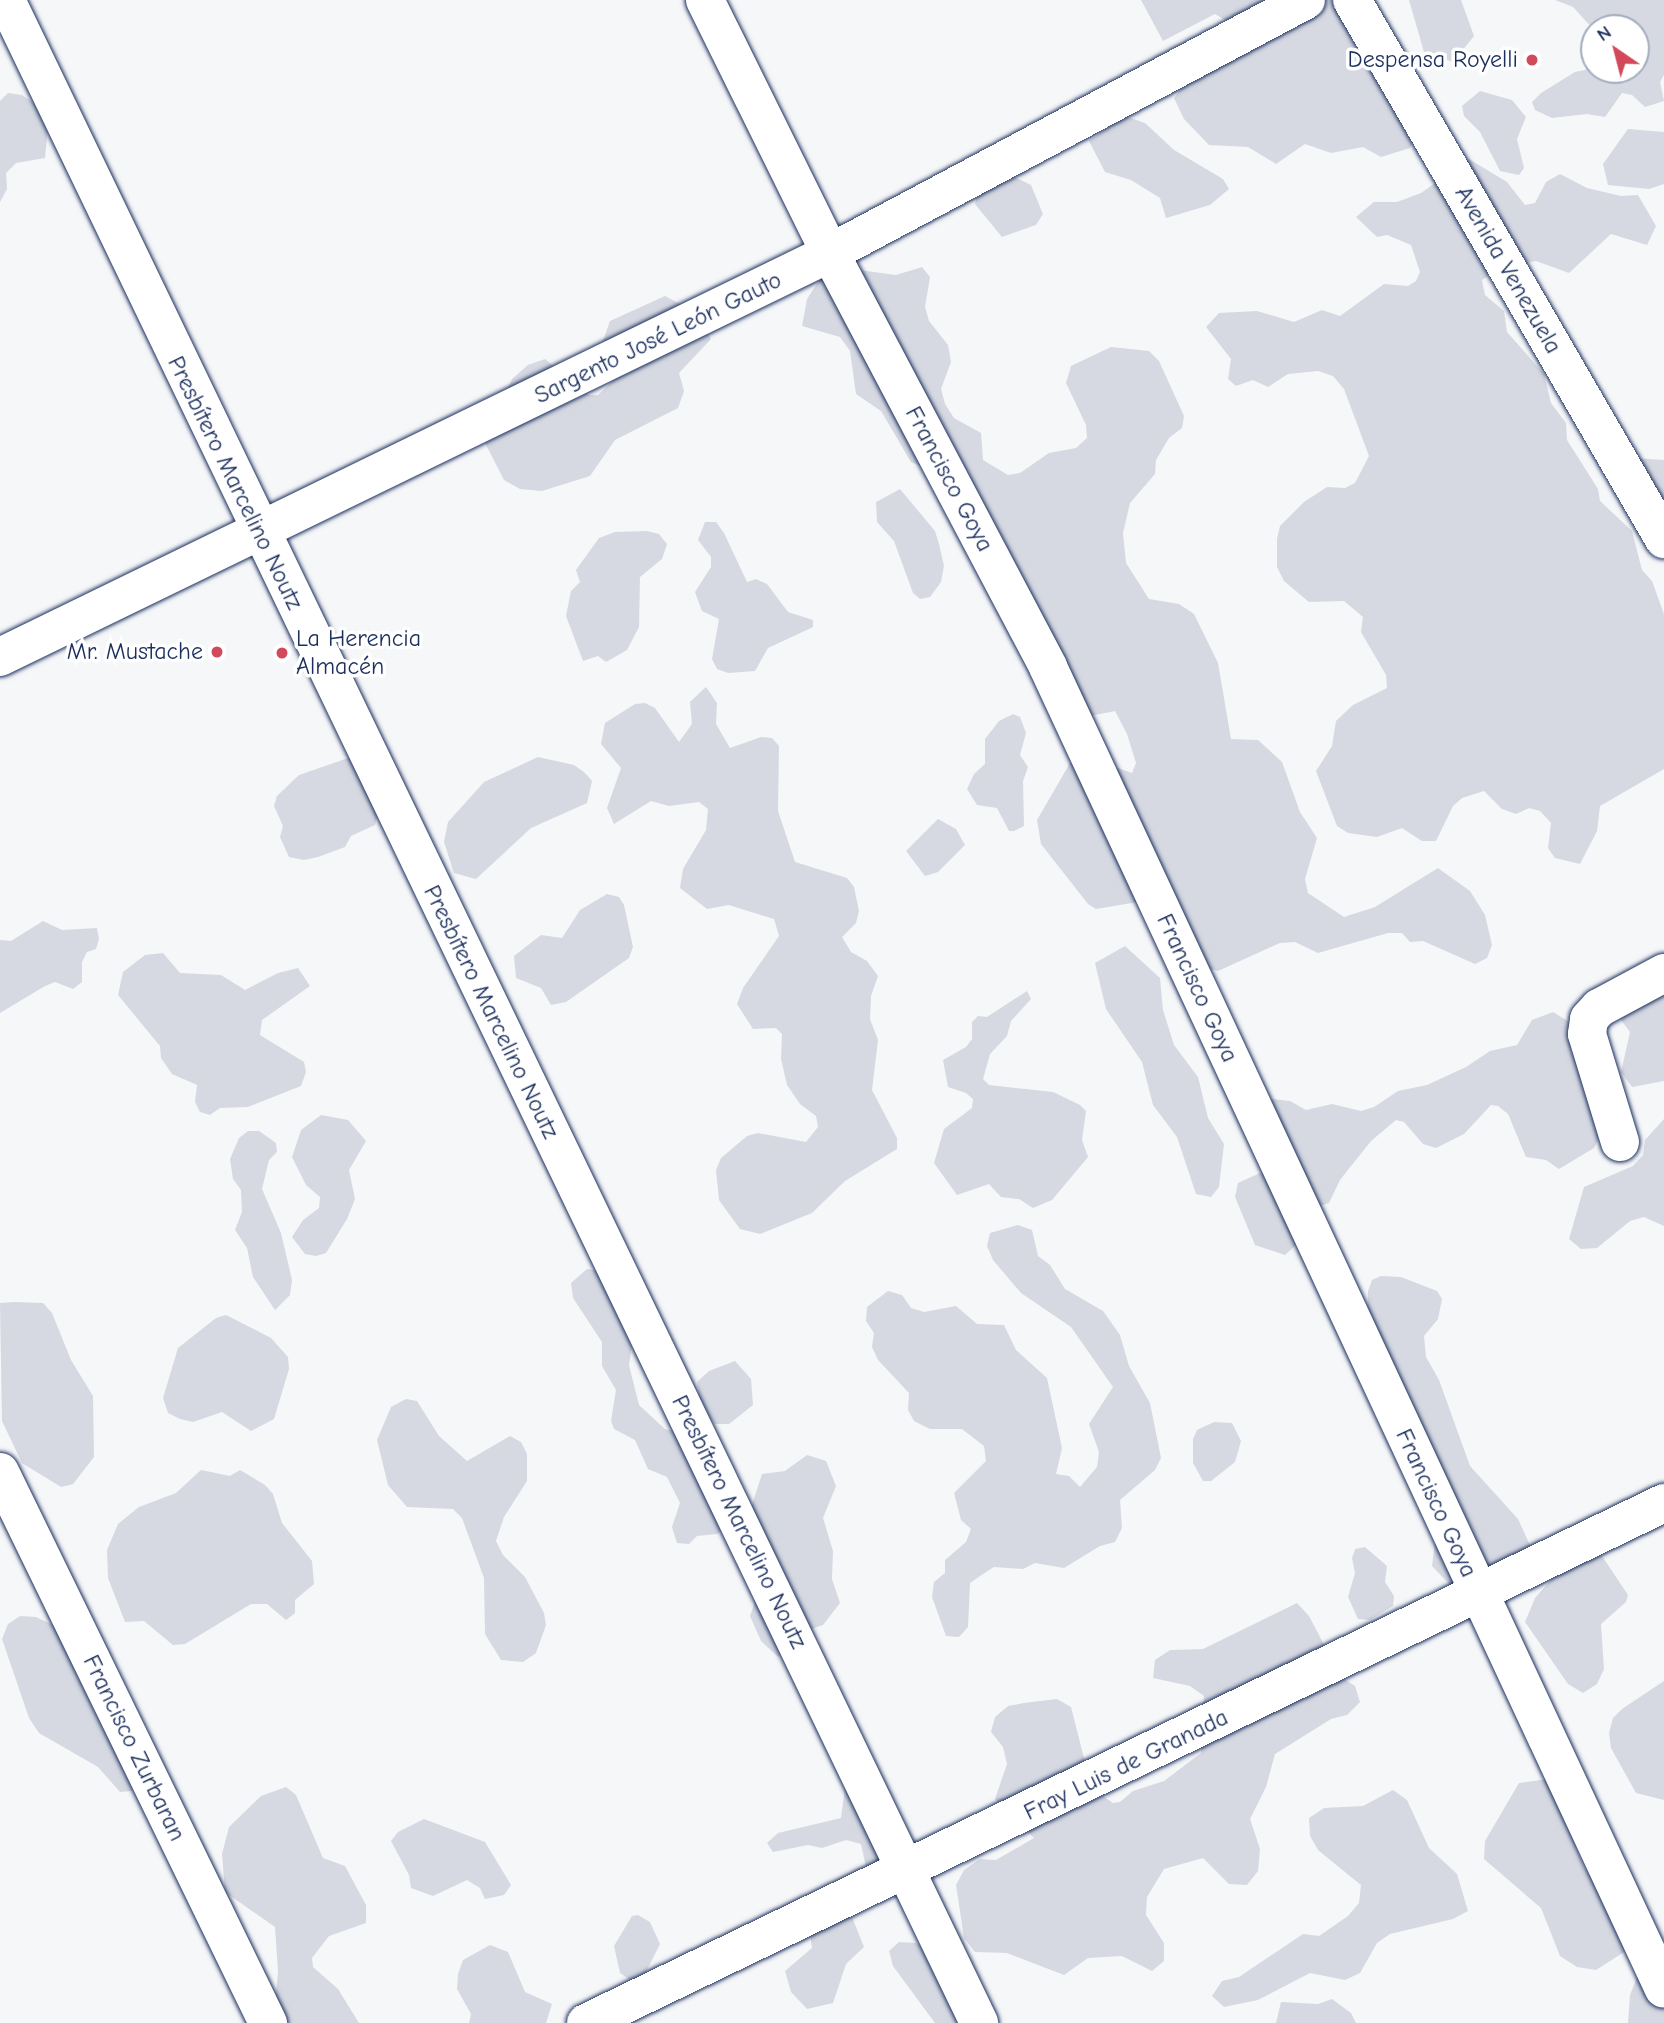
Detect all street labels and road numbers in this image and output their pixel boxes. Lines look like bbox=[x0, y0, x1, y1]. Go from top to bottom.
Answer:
street label: Avenida Venezuela bbox=[1448, 181, 1568, 359]
street label: Sargento José León Gauto bbox=[530, 266, 786, 410]
street label: Presbítero Marcelino Noutz bbox=[161, 352, 309, 614]
street label: Francisco Goya bbox=[899, 401, 999, 557]
street label: Presbítero Marcelino Noutz bbox=[417, 881, 565, 1143]
street label: Francisco Goya bbox=[1150, 909, 1244, 1067]
street label: Presbítero Marcelino Noutz bbox=[665, 1391, 813, 1653]
street label: Francisco Goya bbox=[1389, 1424, 1483, 1582]
street label: Francisco Zurbaran bbox=[76, 1650, 192, 1846]
street label: Fray Luis de Granada bbox=[1019, 1703, 1233, 1827]

